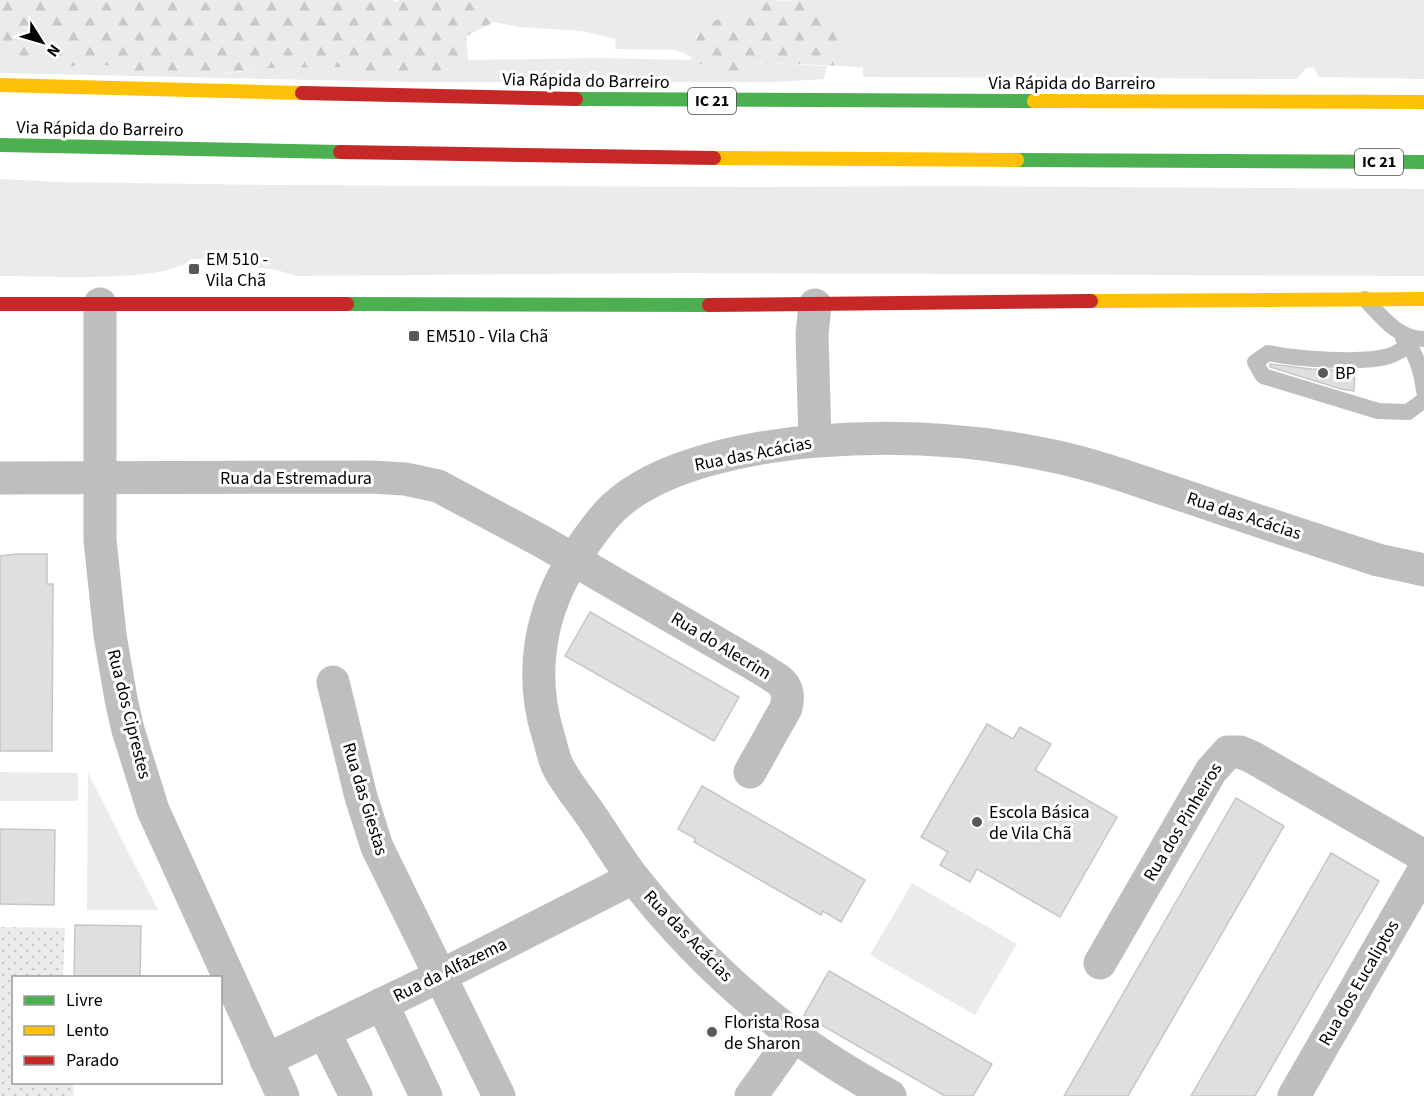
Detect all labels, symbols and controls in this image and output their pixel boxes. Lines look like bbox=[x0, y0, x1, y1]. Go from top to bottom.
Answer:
north arrow bbox=[12, 12, 72, 72]
text: N bbox=[41, 40, 65, 61]
street label: Via Rápida do Barreiro bbox=[502, 67, 670, 95]
street label: Via Rápida do Barreiro bbox=[988, 71, 1156, 96]
road number: IC 21 bbox=[688, 88, 736, 114]
street label: Via Rápida do Barreiro bbox=[16, 115, 184, 143]
road number: IC 21 bbox=[1355, 149, 1403, 175]
place label: EM 510 - Vila Chã bbox=[206, 247, 268, 293]
marker: EM 510 - Vila Chã bbox=[187, 262, 201, 276]
place label: EM510 - Vila Chã bbox=[426, 324, 548, 349]
marker: EM510 - Vila Chã bbox=[407, 329, 421, 343]
place label: BP bbox=[1335, 361, 1356, 386]
marker: BP bbox=[1316, 366, 1330, 380]
street label: Rua das Acácias bbox=[692, 430, 814, 478]
street label: Rua da Estremadura bbox=[220, 466, 372, 491]
street label: Rua das Acácias bbox=[1184, 486, 1304, 546]
street label: Rua do Alecrim bbox=[666, 606, 776, 686]
street label: Rua dos Ciprestes bbox=[101, 647, 157, 781]
street label: Rua das Giestas bbox=[336, 739, 394, 859]
street label: Rua dos Pinheiros bbox=[1138, 758, 1228, 886]
place label: Escola Básica de Vila Chã bbox=[989, 800, 1090, 846]
marker: Escola Básica de Vila Chã bbox=[970, 815, 984, 829]
street label: Rua das Acácias bbox=[638, 884, 738, 988]
street label: Rua dos Eucaliptos bbox=[1313, 915, 1405, 1051]
street label: Rua da Alfazema bbox=[389, 932, 511, 1008]
legend bbox=[12, 976, 222, 1084]
text: Livre bbox=[66, 988, 103, 1013]
place label: Florista Rosa de Sharon bbox=[724, 1010, 820, 1056]
text: Lento bbox=[66, 1018, 109, 1043]
marker: Florista Rosa de Sharon bbox=[705, 1025, 719, 1039]
text: Parado bbox=[66, 1048, 119, 1073]

